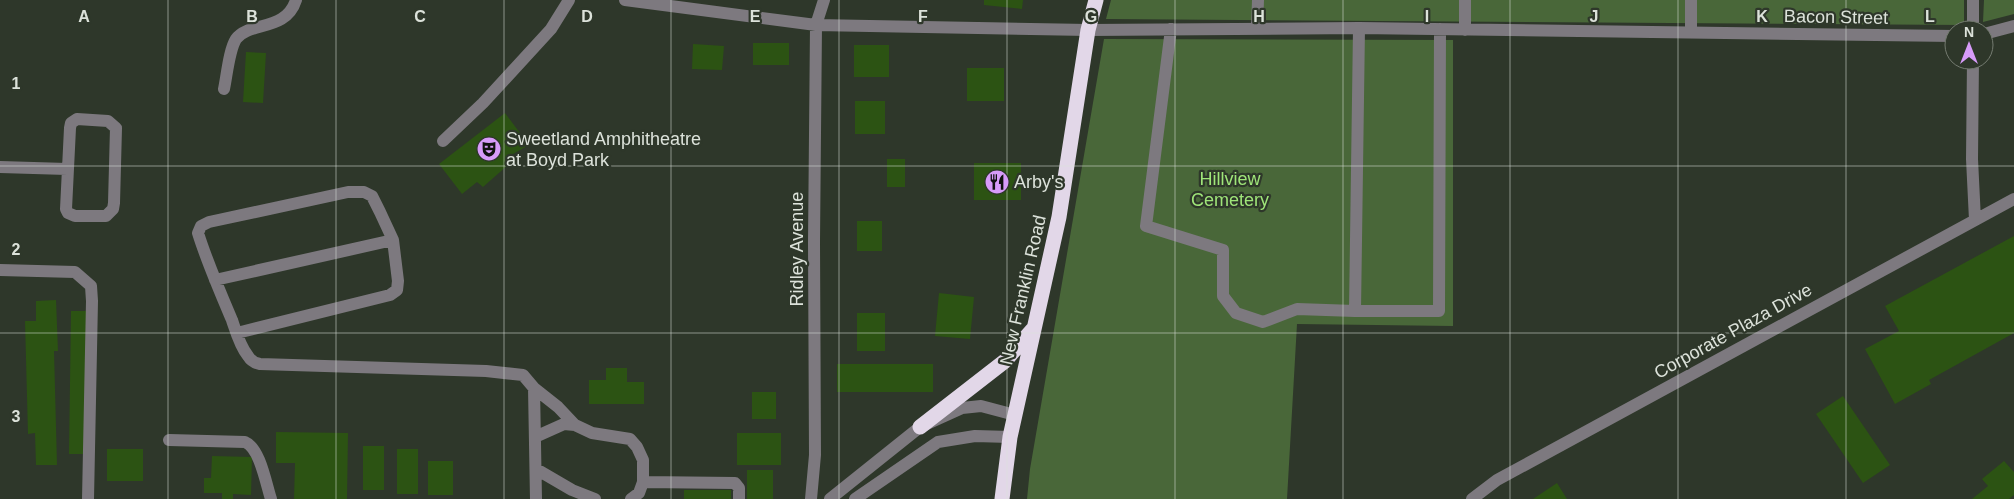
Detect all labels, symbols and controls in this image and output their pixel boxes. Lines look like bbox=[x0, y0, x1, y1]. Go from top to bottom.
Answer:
street label: Bacon Street bbox=[1784, 6, 1888, 28]
text: A bbox=[78, 8, 90, 25]
text: B bbox=[246, 8, 258, 25]
text: C bbox=[414, 8, 426, 25]
text: D bbox=[581, 8, 593, 25]
text: E bbox=[750, 8, 761, 25]
text: F bbox=[918, 8, 928, 25]
text: G bbox=[1085, 8, 1097, 25]
text: H bbox=[1253, 8, 1265, 25]
text: I bbox=[1425, 8, 1429, 25]
text: J bbox=[1590, 8, 1598, 25]
text: K bbox=[1756, 8, 1768, 25]
text: L bbox=[1925, 8, 1935, 25]
north arrow bbox=[1944, 20, 1994, 70]
text: N bbox=[1964, 24, 1974, 40]
text: 1 bbox=[12, 75, 21, 92]
place label: Sweetland Amphitheatre at Boyd Park bbox=[506, 129, 701, 170]
theatre icon: Sweetland Amphitheatre at Boyd Park bbox=[476, 136, 502, 162]
restaurant icon: Arby's bbox=[984, 169, 1010, 195]
park label: Hillview Cemetery bbox=[1191, 169, 1269, 210]
place label: Arby's bbox=[1014, 172, 1063, 192]
street label: Ridley Avenue bbox=[787, 192, 807, 306]
street label: New Franklin Road bbox=[996, 213, 1050, 367]
text: 2 bbox=[12, 241, 21, 258]
street label: Corporate Plaza Drive bbox=[1651, 279, 1815, 383]
text: 3 bbox=[12, 408, 21, 425]

